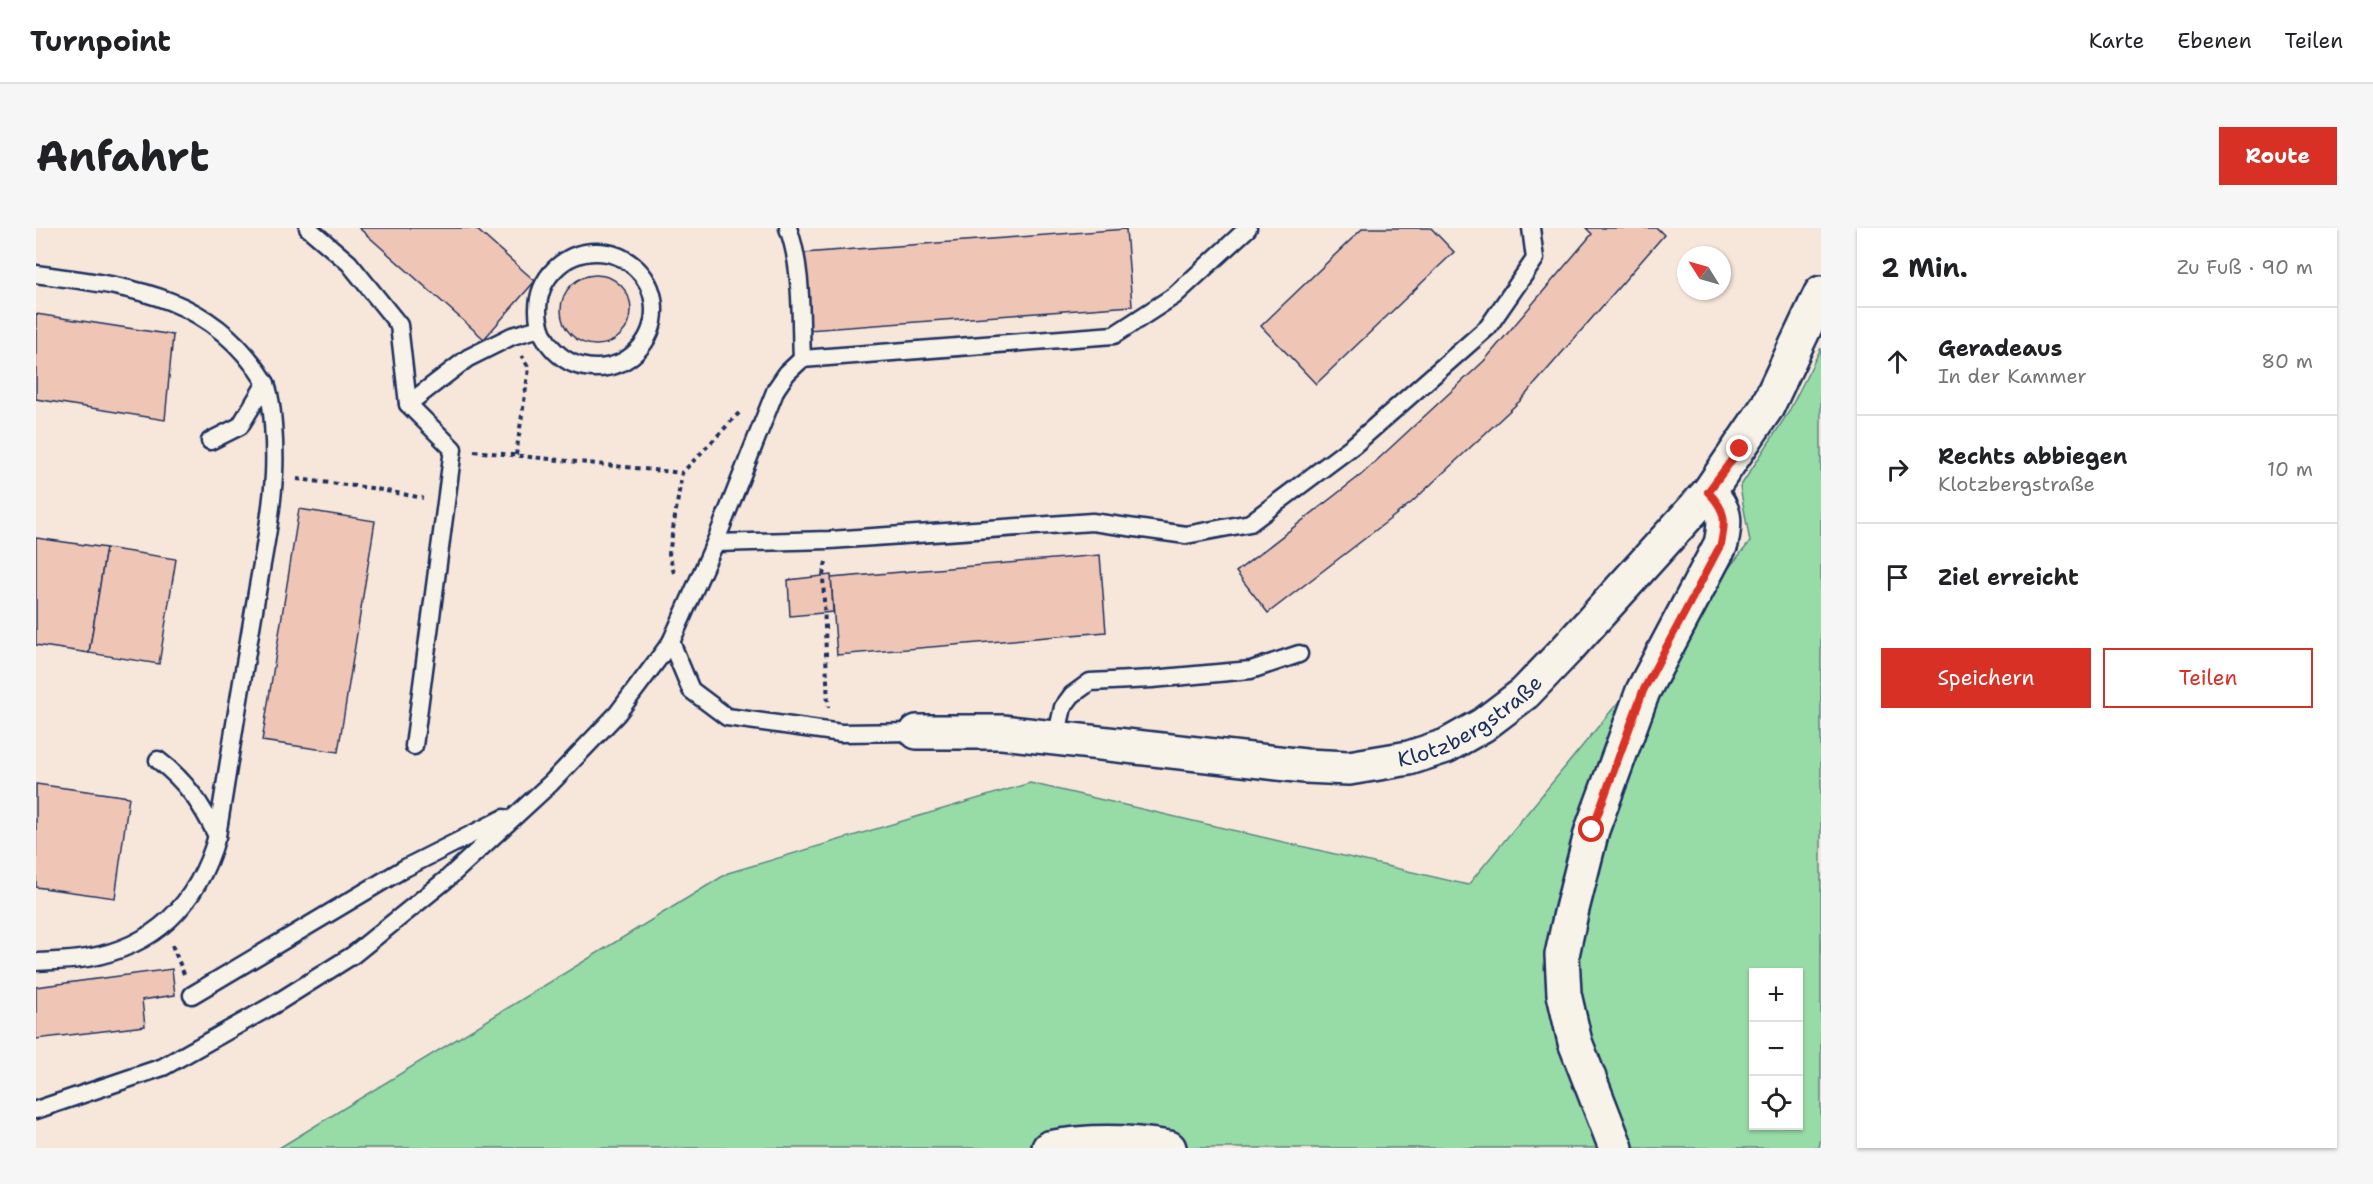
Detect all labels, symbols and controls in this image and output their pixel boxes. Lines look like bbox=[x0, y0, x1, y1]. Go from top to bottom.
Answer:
text: Turnpoint bbox=[30, 22, 171, 60]
text: Karte bbox=[2089, 27, 2144, 55]
text: Ebenen bbox=[2177, 27, 2252, 55]
text: Teilen bbox=[2285, 27, 2343, 55]
button: Route bbox=[2219, 127, 2337, 185]
text: Anfahrt bbox=[36, 128, 209, 184]
north arrow bbox=[1677, 246, 1731, 300]
text: 2 Min. bbox=[1881, 250, 1968, 285]
text: Zu Fuß · 90 m bbox=[2177, 254, 2313, 280]
text: Geradeaus bbox=[1938, 334, 2062, 363]
icon: ahead bbox=[1881, 345, 1914, 378]
text: 80 m bbox=[2261, 348, 2313, 374]
text: In der Kammer bbox=[1938, 363, 2087, 389]
route end bbox=[1726, 435, 1752, 461]
text: Rechts abbiegen bbox=[1938, 442, 2127, 471]
icon: right bbox=[1881, 453, 1914, 486]
text: 10 m bbox=[2267, 456, 2313, 482]
text: Klotzbergstraße bbox=[1938, 471, 2095, 497]
icon: arrive bbox=[1881, 561, 1914, 594]
text: Ziel erreicht bbox=[1938, 563, 2079, 592]
button: Speichern bbox=[1881, 648, 2091, 708]
button: Teilen bbox=[2103, 648, 2313, 708]
street label: Klotzbergstraße bbox=[1396, 669, 1549, 774]
route start bbox=[1578, 816, 1604, 842]
map controls bbox=[1749, 968, 1803, 1130]
button: + bbox=[1749, 968, 1803, 1022]
button: − bbox=[1749, 1022, 1803, 1076]
button: locate bbox=[1749, 1076, 1803, 1130]

